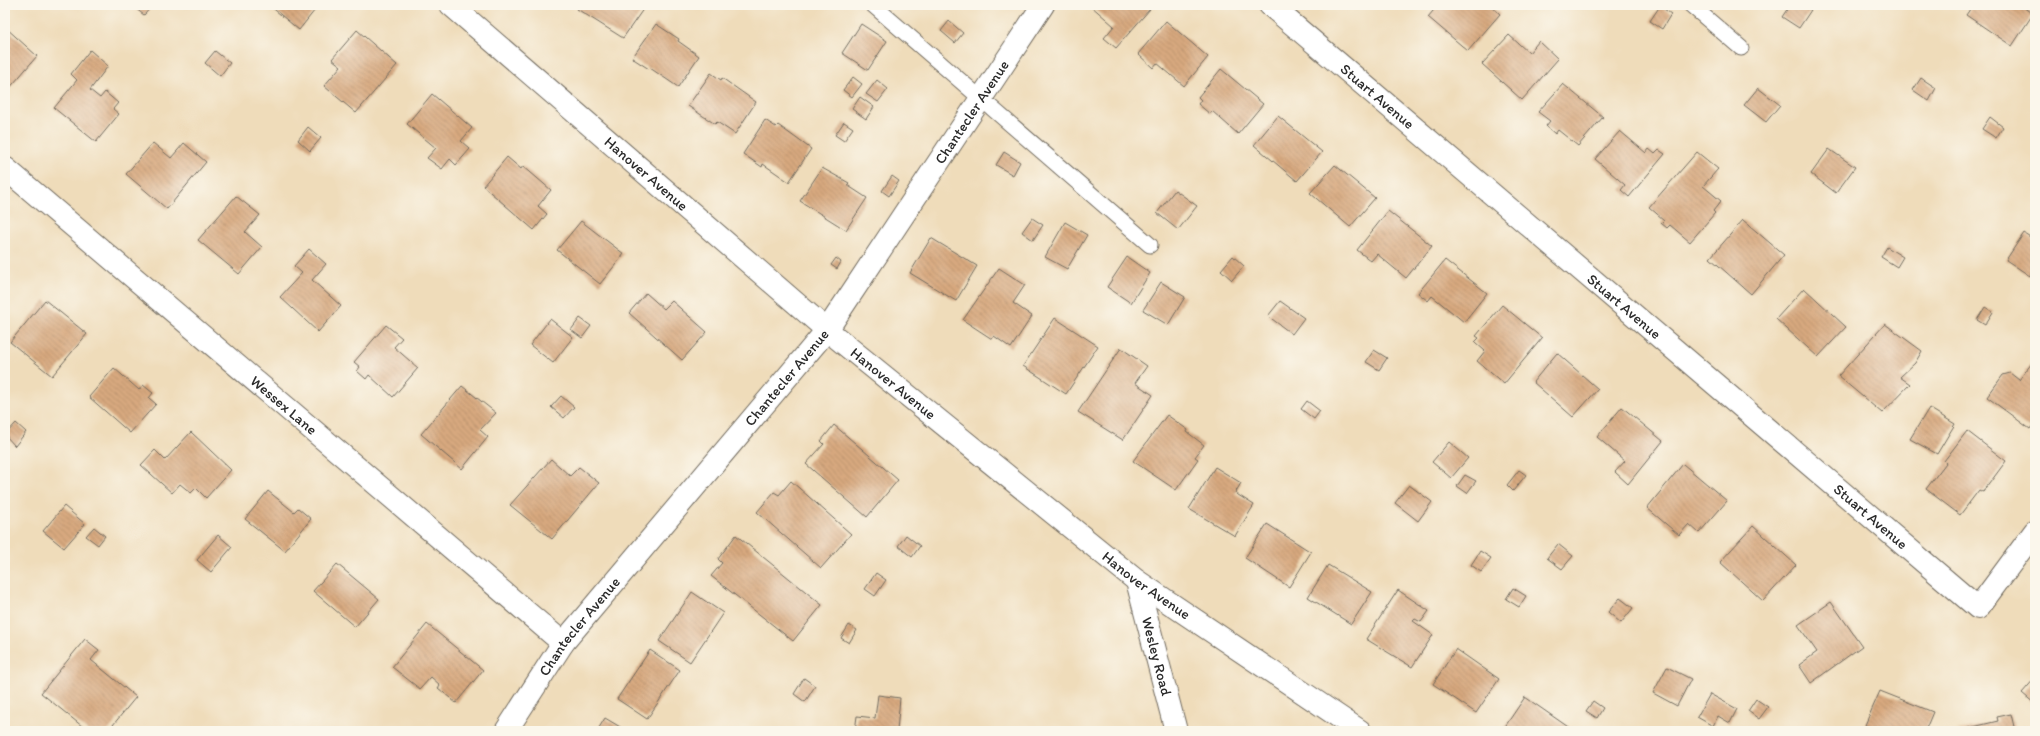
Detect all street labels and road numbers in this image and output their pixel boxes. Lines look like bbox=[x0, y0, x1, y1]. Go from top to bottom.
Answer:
street label: Chantecler Avenue bbox=[931, 57, 1013, 168]
street label: Stuart Avenue bbox=[1337, 60, 1418, 133]
street label: Hanover Avenue bbox=[601, 133, 692, 215]
street label: Stuart Avenue bbox=[1583, 270, 1665, 343]
street label: Chantecler Avenue bbox=[741, 326, 833, 430]
street label: Hanover Avenue bbox=[847, 344, 939, 423]
street label: Wessex Lane bbox=[247, 372, 321, 439]
street label: Stuart Avenue bbox=[1830, 480, 1911, 553]
street label: Hanover Avenue bbox=[1098, 547, 1194, 623]
street label: Chantecler Avenue bbox=[535, 573, 624, 679]
street label: Wesley Road bbox=[1138, 615, 1176, 699]

